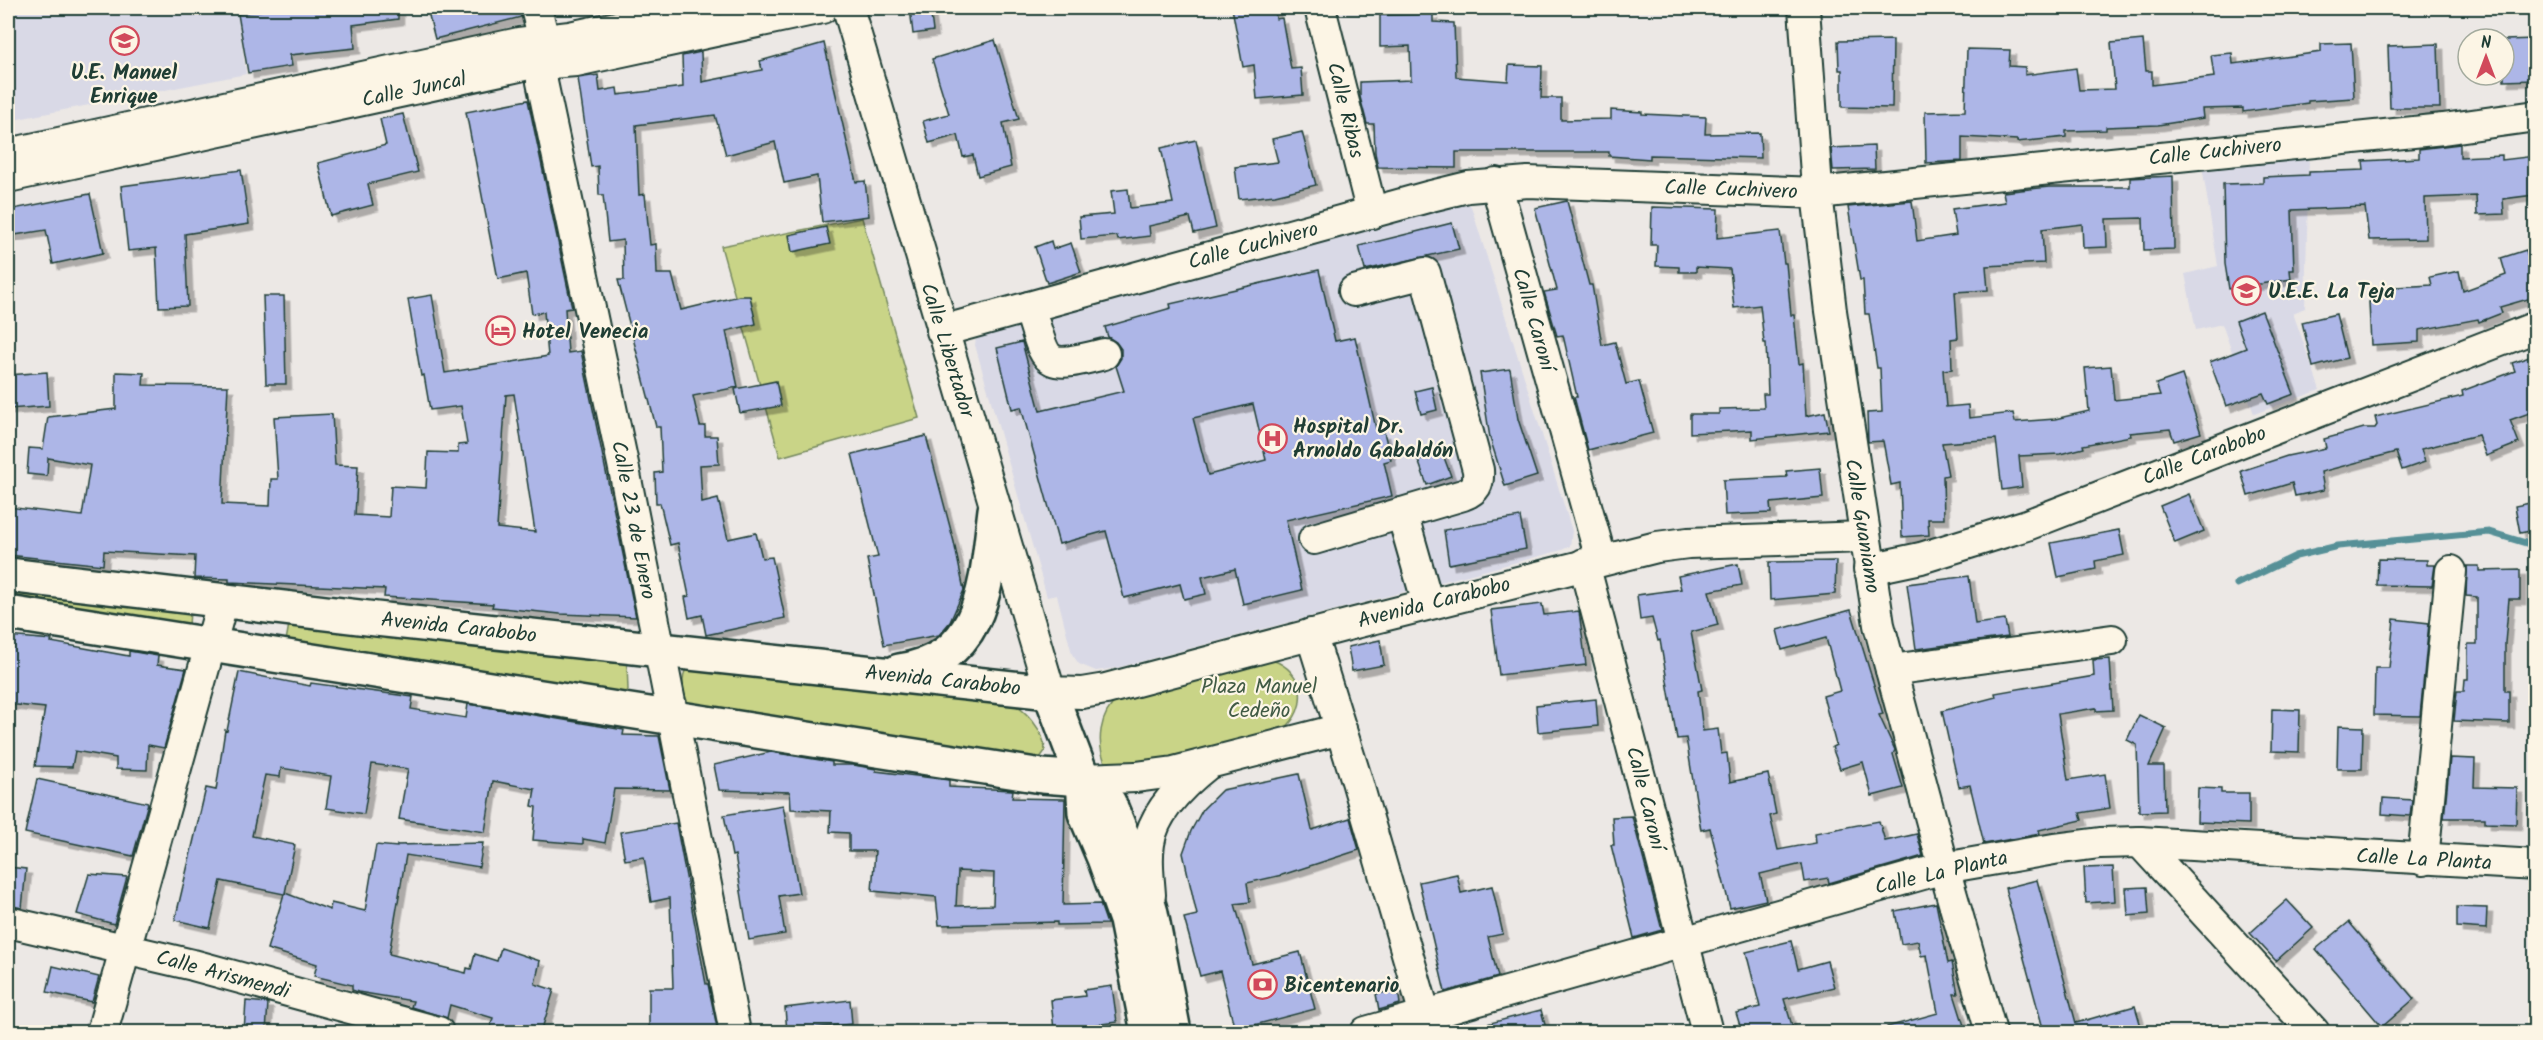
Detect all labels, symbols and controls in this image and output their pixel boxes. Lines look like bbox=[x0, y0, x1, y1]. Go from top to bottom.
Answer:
school or university icon: U.E. Manuel Enrique bbox=[108, 25, 140, 57]
north arrow bbox=[2456, 27, 2516, 87]
text: N bbox=[2481, 31, 2491, 56]
place label: U.E. Manuel Enrique bbox=[71, 57, 178, 114]
street label: Calle Ribas bbox=[1317, 59, 1372, 162]
street label: Calle Juncal bbox=[359, 63, 470, 118]
street label: Calle Cuchivero bbox=[2147, 129, 2283, 176]
street label: Calle Cuchivero bbox=[1664, 172, 1798, 209]
street label: Calle Cuchivero bbox=[1185, 213, 1322, 280]
street label: Calle Caroní bbox=[1502, 264, 1564, 378]
school or university icon: U.E.E. La Teja bbox=[2231, 275, 2263, 307]
place label: U.E.E. La Teja bbox=[2268, 276, 2395, 309]
street label: Calle Libertador bbox=[910, 279, 983, 423]
hotel icon: Hotel Venecia bbox=[485, 315, 517, 347]
place label: Hotel Venecia bbox=[522, 316, 649, 349]
place label: Hospital Dr. Arnoldo Gabaldón bbox=[1293, 411, 1454, 468]
street label: Calle Carabobo bbox=[2138, 418, 2272, 495]
hospital icon: Hospital Dr. Arnoldo Gabaldón bbox=[1256, 422, 1288, 454]
street label: Calle 23 de Enero bbox=[601, 438, 664, 602]
street label: Calle Guaniamo bbox=[1835, 457, 1888, 596]
street label: Avenida Carabobo bbox=[1355, 569, 1514, 638]
street label: Avenida Carabobo bbox=[379, 604, 538, 653]
street label: Avenida Carabobo bbox=[863, 657, 1022, 706]
park label: Plaza Manuel Cedeño bbox=[1201, 671, 1317, 728]
street label: Calle Caroní bbox=[1616, 743, 1674, 857]
street label: Calle La Planta bbox=[2355, 840, 2493, 881]
street label: Calle La Planta bbox=[1871, 842, 2011, 905]
street label: Calle Arismendi bbox=[152, 942, 294, 1009]
bank icon: Bicentenario bbox=[1247, 969, 1279, 1001]
place label: Bicentenario bbox=[1284, 970, 1400, 1003]

